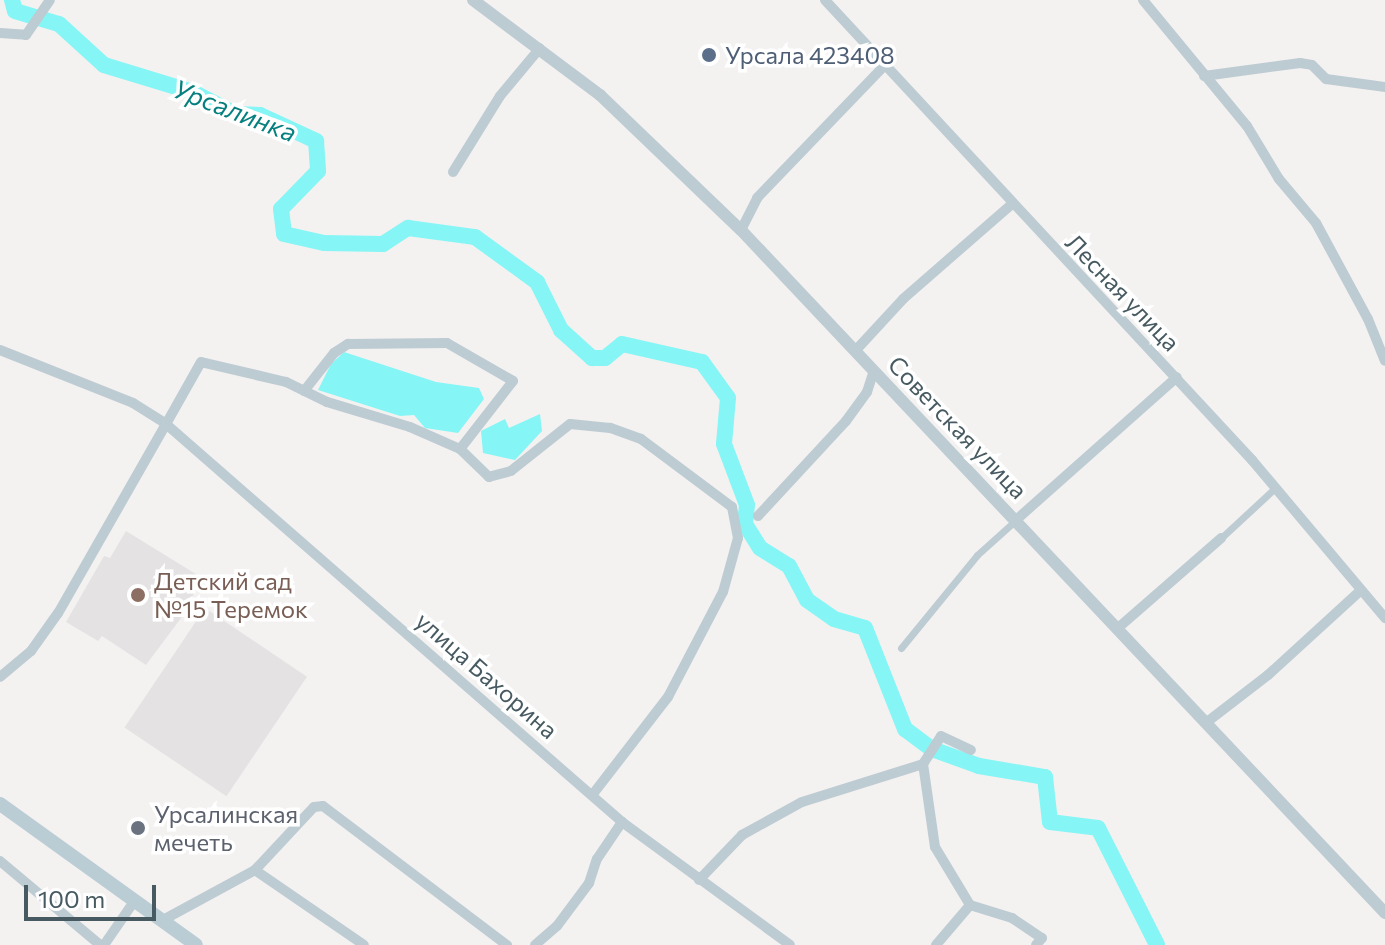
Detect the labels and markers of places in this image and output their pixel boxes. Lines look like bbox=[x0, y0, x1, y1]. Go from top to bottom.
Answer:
place label: Урсала 423408 bbox=[725, 41, 895, 69]
marker: Урсала 423408 bbox=[700, 46, 718, 64]
place label: Детский сад №15 Теремок bbox=[154, 567, 308, 623]
marker: Детский сад №15 Теремок bbox=[129, 586, 147, 604]
place label: Урсалинская мечеть bbox=[154, 800, 298, 856]
marker: Урсалинская мечеть bbox=[129, 819, 147, 837]

